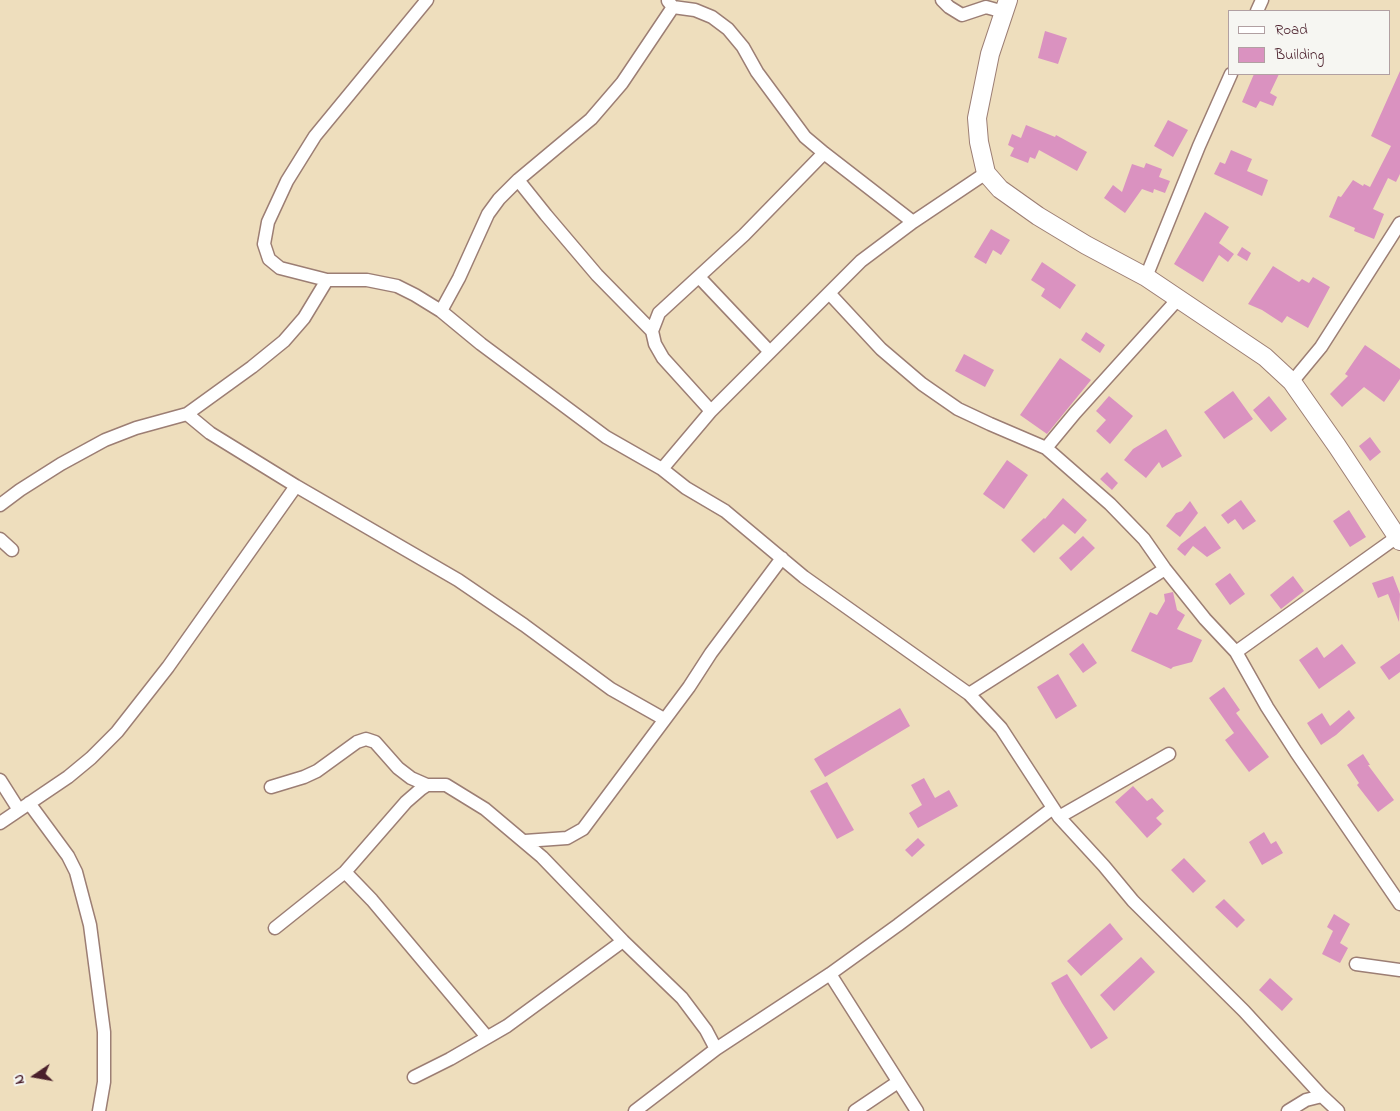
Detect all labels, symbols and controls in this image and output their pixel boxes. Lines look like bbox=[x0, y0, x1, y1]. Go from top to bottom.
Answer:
legend bbox=[1228, 10, 1390, 75]
text: Road bbox=[1275, 19, 1308, 41]
text: Building bbox=[1275, 44, 1324, 66]
north arrow bbox=[10, 1051, 60, 1101]
text: N bbox=[9, 1072, 31, 1086]

